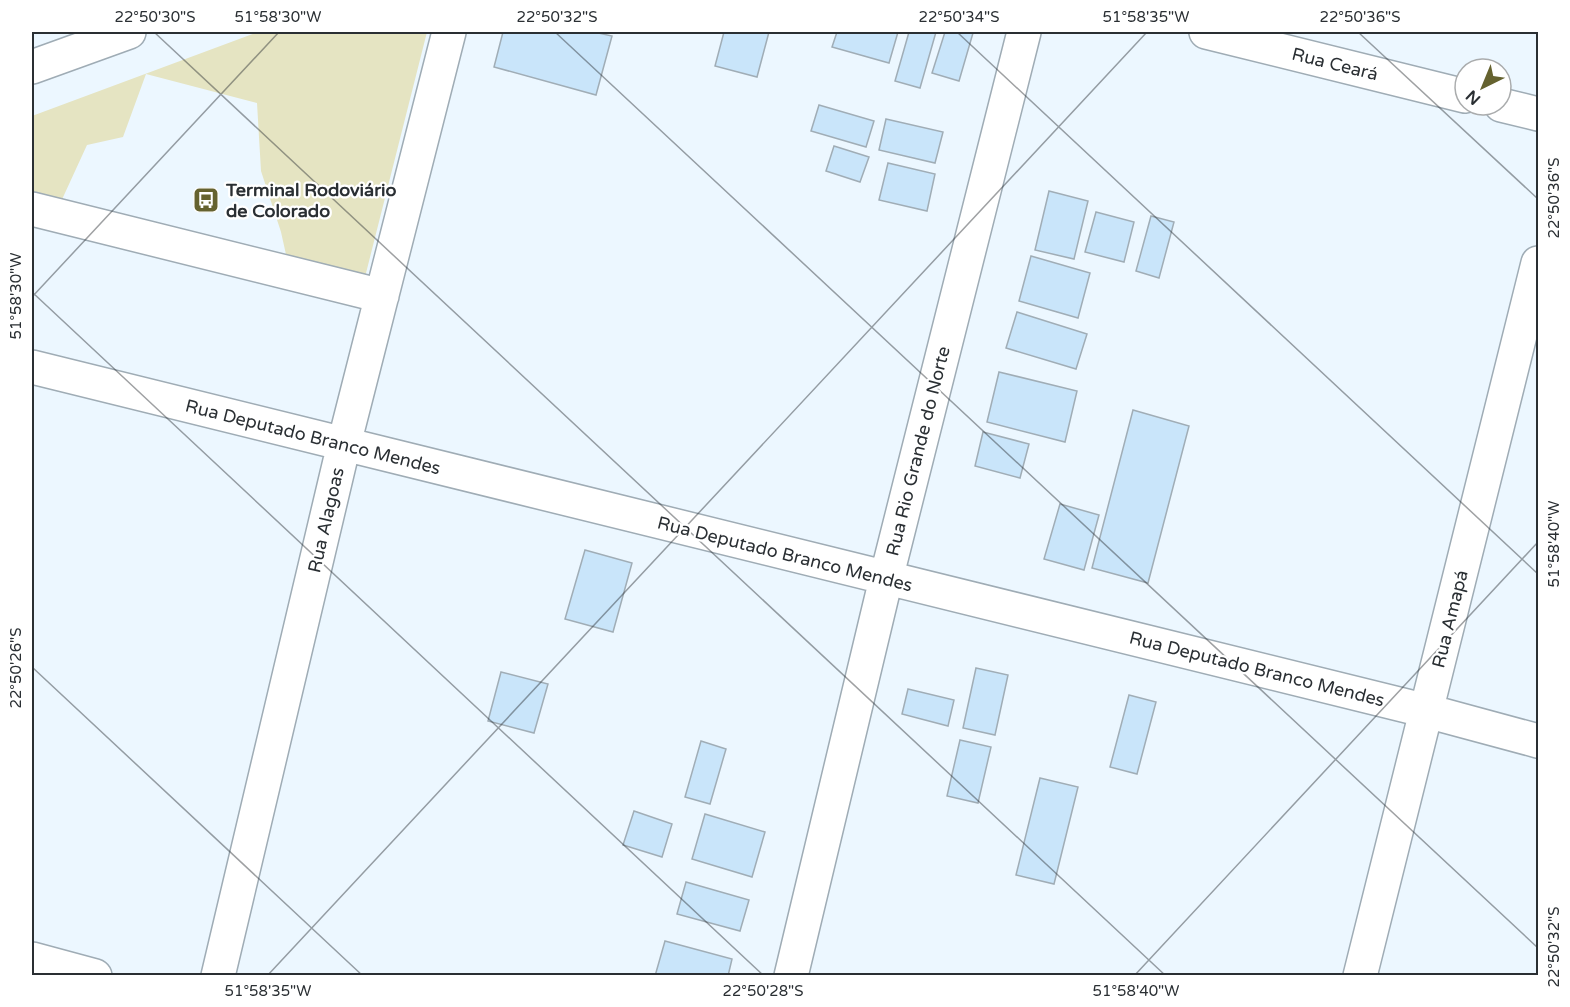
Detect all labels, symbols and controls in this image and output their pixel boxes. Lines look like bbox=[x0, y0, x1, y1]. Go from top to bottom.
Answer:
text: 22°50'30"S bbox=[115, 8, 195, 26]
text: 51°58'30"W bbox=[235, 8, 321, 26]
text: 22°50'32"S bbox=[517, 8, 597, 26]
text: 22°50'34"S bbox=[919, 8, 999, 26]
text: 51°58'35"W bbox=[1103, 8, 1189, 26]
text: 22°50'36"S bbox=[1320, 8, 1400, 26]
street label: Rua Ceará bbox=[1290, 43, 1380, 85]
north arrow bbox=[1453, 57, 1513, 117]
text: N bbox=[1462, 86, 1485, 109]
text: 22°50'36"S bbox=[1545, 158, 1563, 238]
place label: Terminal Rodoviário de Colorado bbox=[225, 179, 397, 222]
bus stop icon: Terminal Rodoviário de Colorado bbox=[191, 185, 221, 215]
text: 51°58'30"W bbox=[7, 253, 25, 339]
street label: Rua Rio Grande do Norte bbox=[881, 344, 955, 558]
street label: Rua Deputado Branco Mendes bbox=[183, 395, 443, 479]
street label: Rua Alagoas bbox=[303, 465, 349, 575]
text: 51°58'40"W bbox=[1545, 501, 1563, 587]
street label: Rua Deputado Branco Mendes bbox=[655, 512, 915, 596]
street label: Rua Amapá bbox=[1427, 568, 1473, 670]
street label: Rua Deputado Branco Mendes bbox=[1127, 627, 1387, 711]
text: 22°50'26"S bbox=[7, 628, 25, 708]
text: 22°50'32"S bbox=[1545, 907, 1563, 987]
text: 51°58'35"W bbox=[225, 982, 311, 1000]
text: 22°50'28"S bbox=[723, 982, 803, 1000]
text: 51°58'40"W bbox=[1093, 982, 1179, 1000]

